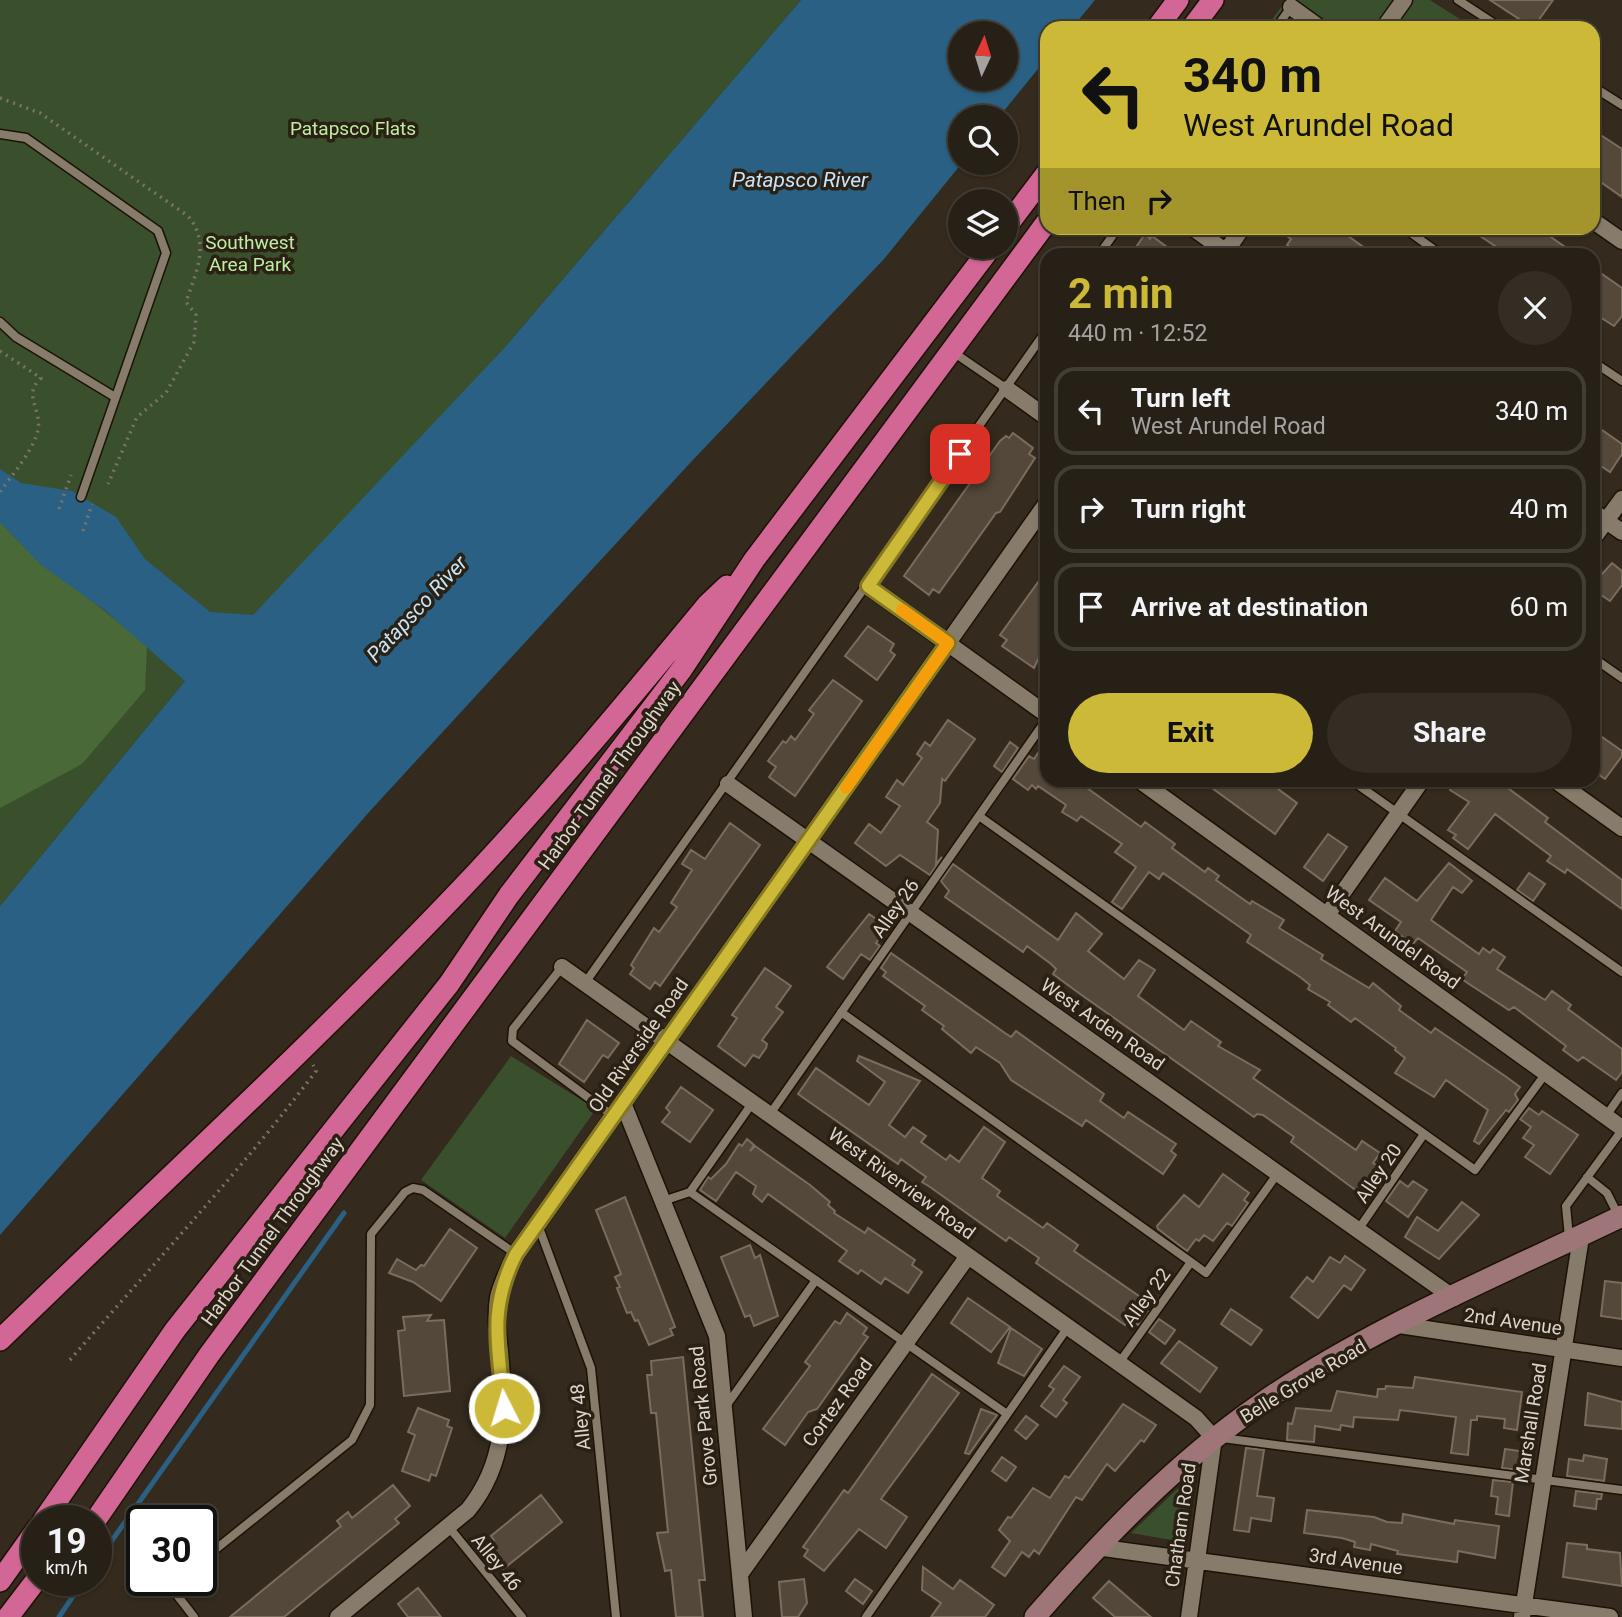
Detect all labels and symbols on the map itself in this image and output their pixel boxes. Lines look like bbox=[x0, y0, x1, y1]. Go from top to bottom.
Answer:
north arrow bbox=[948, 21, 1018, 91]
park label: Patapsco Flats bbox=[290, 117, 416, 140]
water label: Patapsco River bbox=[732, 168, 869, 192]
park label: Southwest Area Park bbox=[205, 231, 295, 276]
pin bbox=[930, 424, 990, 484]
water label: Patapsco River bbox=[362, 550, 473, 667]
street label: Harbor Tunnel Throughway bbox=[533, 676, 686, 874]
street label: Alley 26 bbox=[867, 874, 924, 942]
street label: West Arundel Road bbox=[1321, 881, 1465, 994]
street label: West Arden Road bbox=[1036, 973, 1169, 1076]
street label: Old Riverside Road bbox=[584, 974, 693, 1117]
street label: West Riverview Road bbox=[824, 1122, 980, 1244]
street label: Harbor Tunnel Throughway bbox=[196, 1132, 349, 1330]
street label: Alley 20 bbox=[1350, 1139, 1407, 1207]
street label: Alley 22 bbox=[1118, 1264, 1175, 1331]
street label: 2nd Avenue bbox=[1462, 1303, 1563, 1340]
street label: Belle Grove Road bbox=[1236, 1335, 1371, 1428]
street label: Grove Park Road bbox=[685, 1345, 722, 1487]
street label: Cortez Road bbox=[797, 1353, 877, 1451]
street label: Marshall Road bbox=[1510, 1361, 1551, 1485]
position arrow bbox=[467, 1371, 541, 1445]
street label: Alley 48 bbox=[566, 1383, 595, 1451]
street label: Chatham Road bbox=[1160, 1461, 1201, 1589]
speed limit sign: 30 bbox=[126, 1505, 217, 1596]
street label: Alley 46 bbox=[467, 1529, 527, 1595]
street label: 3rd Avenue bbox=[1308, 1544, 1404, 1579]

